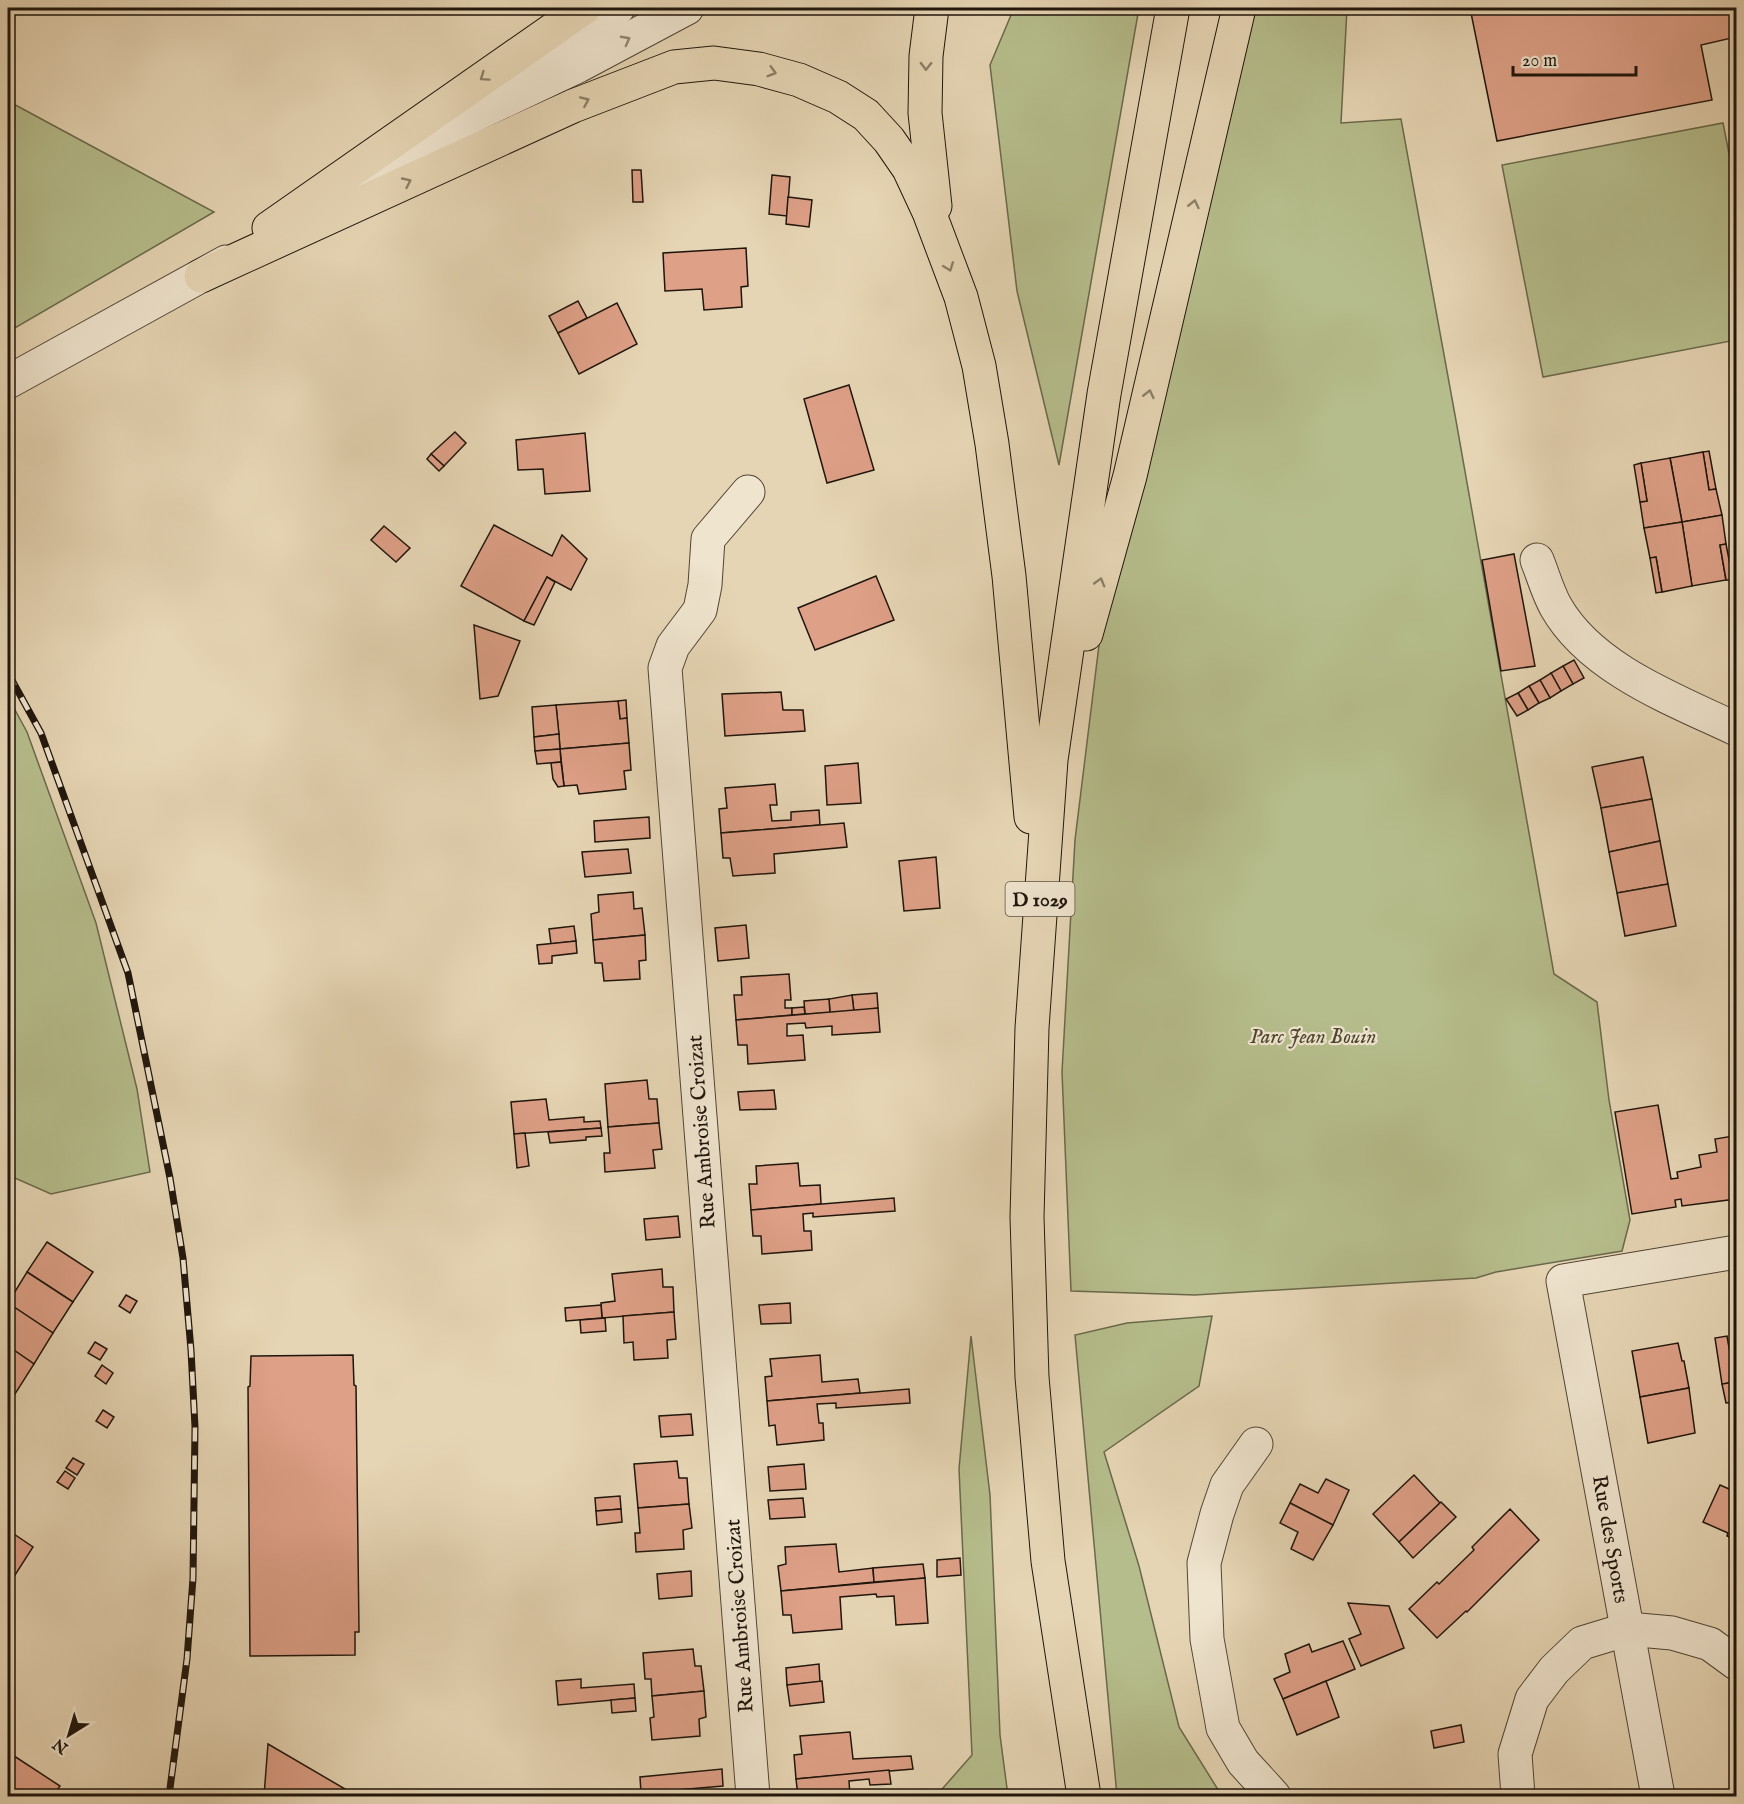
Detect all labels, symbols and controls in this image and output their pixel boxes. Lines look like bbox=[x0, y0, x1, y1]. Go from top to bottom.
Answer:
one-way arrow bbox=[620, 36, 630, 47]
scale bar bbox=[1513, 39, 1636, 77]
text: 20 m bbox=[1522, 50, 1557, 73]
one-way arrow bbox=[920, 61, 932, 70]
one-way arrow bbox=[767, 65, 777, 78]
one-way arrow bbox=[480, 70, 491, 81]
one-way arrow bbox=[579, 96, 590, 108]
one-way arrow bbox=[401, 177, 412, 189]
one-way arrow bbox=[1186, 199, 1199, 209]
one-way arrow bbox=[942, 261, 954, 272]
one-way arrow bbox=[1142, 389, 1155, 399]
one-way arrow bbox=[1093, 577, 1105, 588]
road number: D 1029 bbox=[1006, 882, 1074, 916]
park label: Parc Jean Bouin bbox=[1250, 1024, 1376, 1051]
street label: Rue Ambroise Croizat bbox=[682, 1034, 723, 1230]
street label: Rue des Sports bbox=[1585, 1473, 1634, 1605]
street label: Rue Ambroise Croizat bbox=[720, 1518, 761, 1714]
north arrow bbox=[39, 1705, 99, 1765]
text: N bbox=[50, 1733, 74, 1758]

